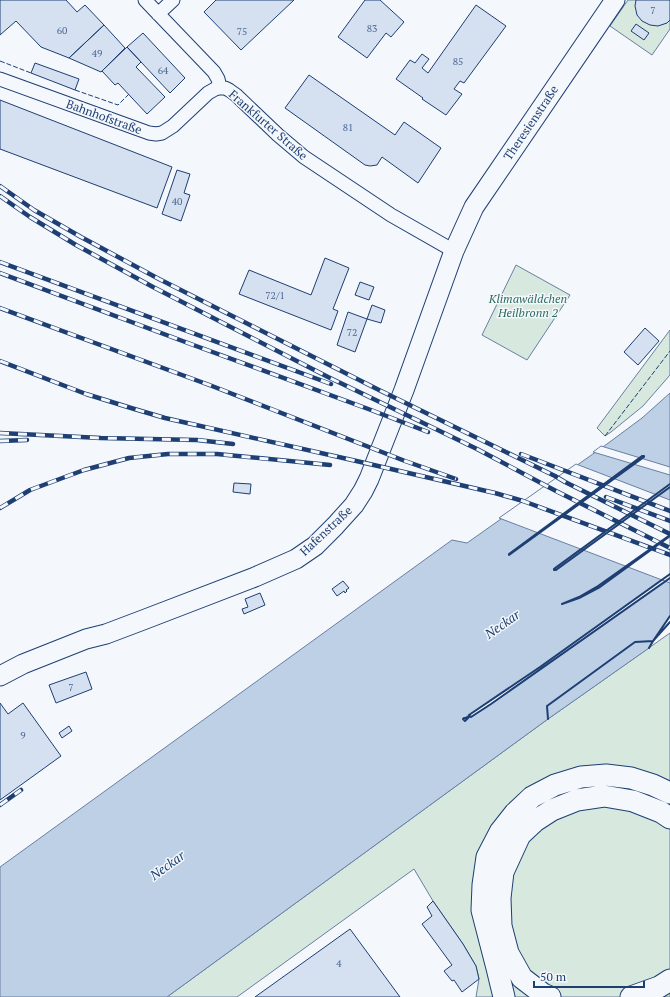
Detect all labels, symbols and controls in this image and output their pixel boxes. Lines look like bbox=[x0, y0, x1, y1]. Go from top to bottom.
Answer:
house number: 7 bbox=[650, 4, 656, 17]
house number: 83 bbox=[367, 22, 377, 35]
house number: 60 bbox=[57, 24, 67, 37]
house number: 75 bbox=[237, 25, 247, 38]
house number: 49 bbox=[92, 47, 102, 60]
house number: 85 bbox=[453, 55, 463, 68]
house number: 64 bbox=[158, 64, 169, 77]
street label: Theresienstraße bbox=[500, 82, 561, 163]
street label: Frankfurter Straße bbox=[226, 86, 311, 163]
street label: Bahnhofstraße bbox=[64, 96, 144, 137]
house number: 81 bbox=[343, 121, 353, 134]
house number: 40 bbox=[172, 195, 182, 208]
house number: 72/1 bbox=[265, 289, 285, 302]
park label: Klimawäldchen Heilbronn 2 bbox=[488, 291, 567, 320]
house number: 72 bbox=[347, 326, 357, 339]
street label: Hafenstraße bbox=[296, 503, 355, 559]
water label: Neckar bbox=[480, 605, 524, 643]
house number: 7 bbox=[68, 681, 74, 694]
house number: 9 bbox=[20, 729, 26, 742]
water label: Neckar bbox=[145, 846, 189, 884]
house number: 4 bbox=[336, 957, 342, 970]
scale bar bbox=[534, 963, 644, 989]
text: 50 m bbox=[540, 969, 567, 984]

